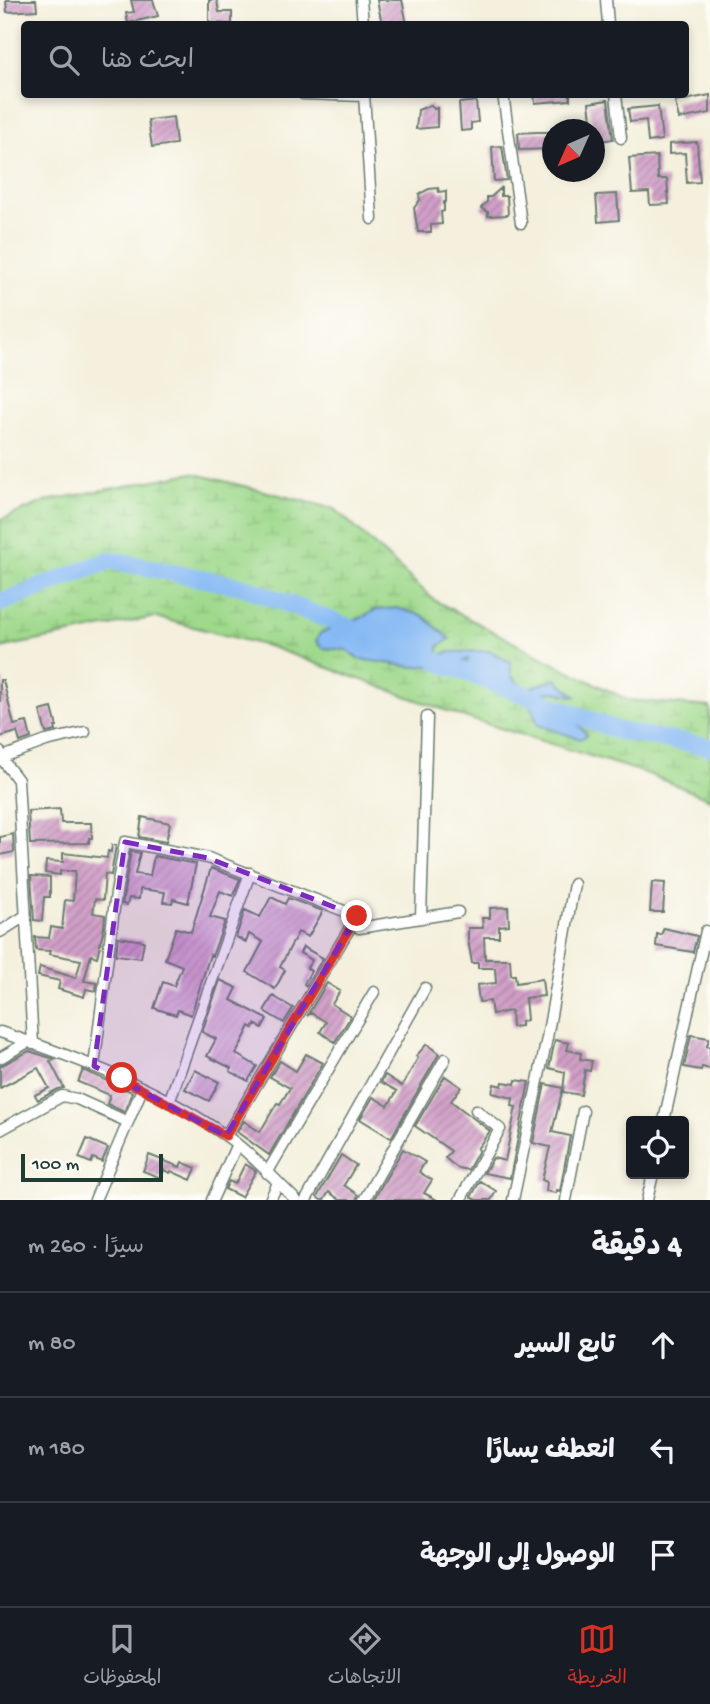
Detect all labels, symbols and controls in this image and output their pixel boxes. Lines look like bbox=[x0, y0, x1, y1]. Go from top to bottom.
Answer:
search box bbox=[21, 21, 689, 98]
icon: search bbox=[45, 41, 83, 79]
text: ابحث هنا bbox=[101, 47, 194, 78]
north arrow bbox=[542, 119, 605, 182]
route end bbox=[341, 900, 372, 931]
route start bbox=[106, 1062, 137, 1093]
map controls bbox=[626, 1116, 689, 1179]
button: locate bbox=[626, 1116, 689, 1179]
scale bar bbox=[21, 1151, 163, 1183]
text: 100 m bbox=[32, 1154, 79, 1177]
text: 4 دقيقة bbox=[591, 1231, 682, 1266]
text: سيرًا · 260 m bbox=[28, 1234, 144, 1261]
icon: ahead bbox=[644, 1326, 682, 1364]
text: 80 m bbox=[28, 1331, 75, 1358]
text: تابع السير bbox=[516, 1332, 615, 1363]
icon: left bbox=[644, 1431, 682, 1469]
text: 180 m bbox=[28, 1436, 85, 1463]
text: انعطف يسارًا bbox=[486, 1437, 615, 1468]
icon: arrive bbox=[644, 1536, 682, 1574]
text: الوصول إلى الوجهة bbox=[420, 1542, 615, 1573]
tab: المحفوظات bbox=[83, 1620, 161, 1693]
tab: الاتجاهات bbox=[328, 1620, 401, 1693]
tab: الخريطة bbox=[568, 1620, 627, 1693]

